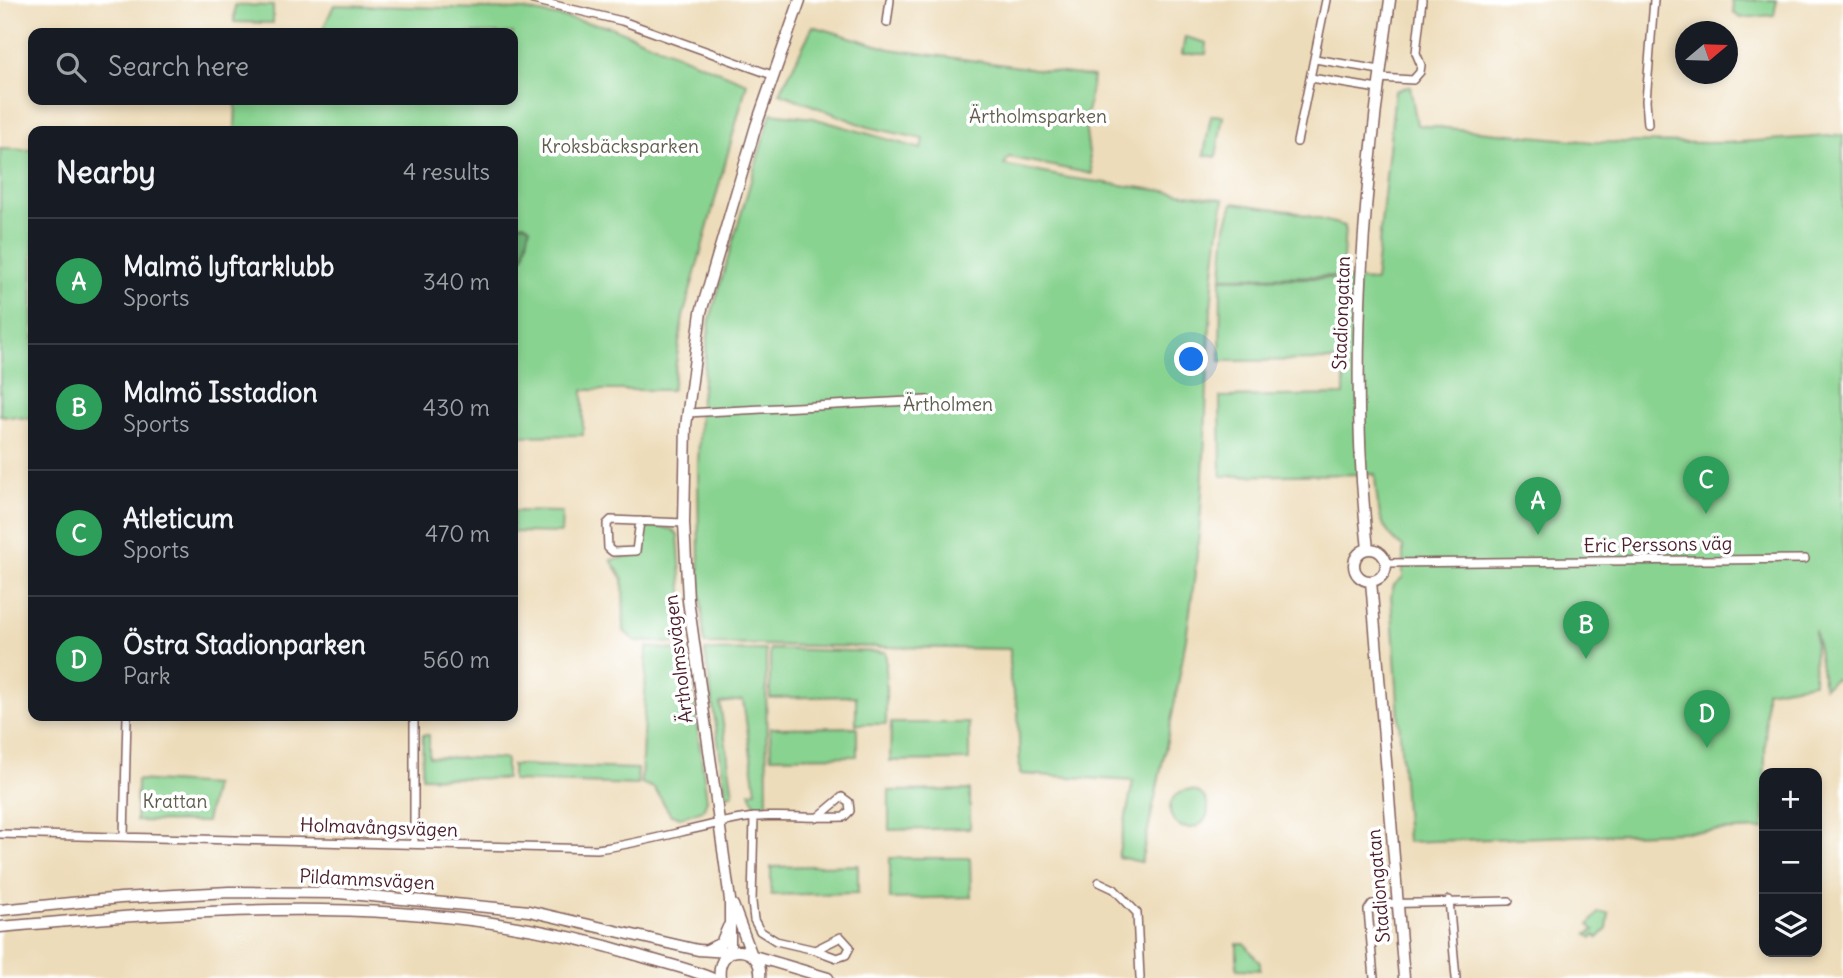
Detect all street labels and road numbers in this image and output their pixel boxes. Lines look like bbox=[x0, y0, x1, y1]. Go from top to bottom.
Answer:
street label: Stadiongatan bbox=[1327, 255, 1355, 371]
street label: Eric Perssons väg bbox=[1584, 531, 1732, 557]
street label: Ärtholmsvägen bbox=[658, 593, 698, 725]
street label: Holmavångsvägen bbox=[300, 812, 458, 842]
street label: Stadiongatan bbox=[1361, 828, 1395, 944]
street label: Pildammsvägen bbox=[299, 863, 435, 895]

